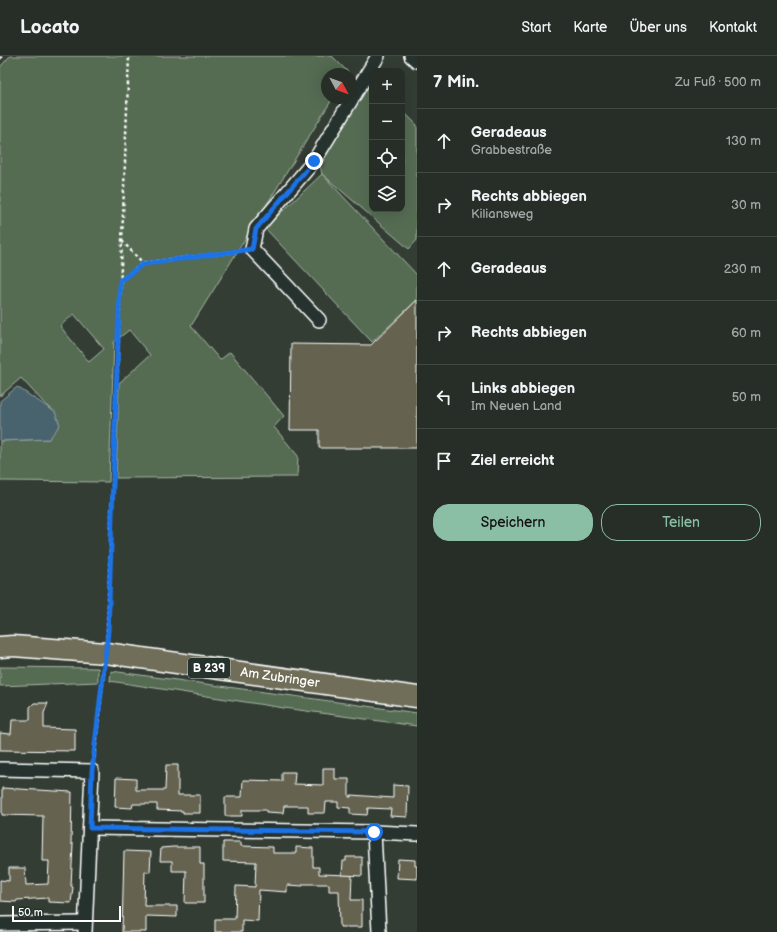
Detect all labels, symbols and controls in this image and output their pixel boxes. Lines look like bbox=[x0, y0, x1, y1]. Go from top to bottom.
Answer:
text: Locato bbox=[20, 16, 80, 39]
text: Start bbox=[521, 19, 551, 36]
text: Karte bbox=[573, 19, 607, 36]
text: Über uns bbox=[629, 19, 687, 36]
text: Kontakt bbox=[709, 19, 757, 36]
north arrow bbox=[321, 68, 357, 104]
map controls bbox=[369, 68, 405, 212]
button: + bbox=[369, 68, 405, 104]
text: 7 Min. bbox=[433, 72, 479, 92]
text: Zu Fuß · 500 m bbox=[675, 74, 761, 90]
button: − bbox=[369, 104, 405, 140]
text: Geradeaus bbox=[471, 123, 547, 142]
icon: ahead bbox=[433, 130, 455, 152]
text: 130 m bbox=[726, 133, 761, 149]
button: locate bbox=[369, 140, 405, 176]
text: Grabbestraße bbox=[471, 142, 552, 158]
route end bbox=[305, 152, 323, 170]
button: layers bbox=[369, 176, 405, 212]
text: Rechts abbiegen bbox=[471, 187, 587, 206]
icon: right bbox=[433, 194, 455, 216]
text: 30 m bbox=[731, 197, 761, 213]
text: Kiliansweg bbox=[471, 206, 533, 222]
icon: ahead bbox=[433, 258, 455, 280]
text: Geradeaus bbox=[471, 259, 547, 278]
text: 230 m bbox=[724, 261, 761, 277]
icon: right bbox=[433, 322, 455, 344]
text: Rechts abbiegen bbox=[471, 323, 587, 342]
text: 60 m bbox=[731, 325, 761, 341]
text: Links abbiegen bbox=[471, 379, 575, 398]
icon: left bbox=[433, 386, 455, 408]
text: 50 m bbox=[732, 389, 761, 405]
text: Im Neuen Land bbox=[471, 398, 562, 414]
icon: arrive bbox=[433, 450, 455, 472]
text: Ziel erreicht bbox=[471, 451, 554, 470]
button: Speichern bbox=[433, 504, 593, 541]
button: Teilen bbox=[601, 504, 761, 541]
road number: B 239 bbox=[188, 658, 230, 678]
street label: Am Zubringer bbox=[239, 664, 321, 691]
route start bbox=[365, 823, 383, 841]
scale bar bbox=[12, 904, 121, 923]
text: 50 m bbox=[18, 906, 43, 919]

